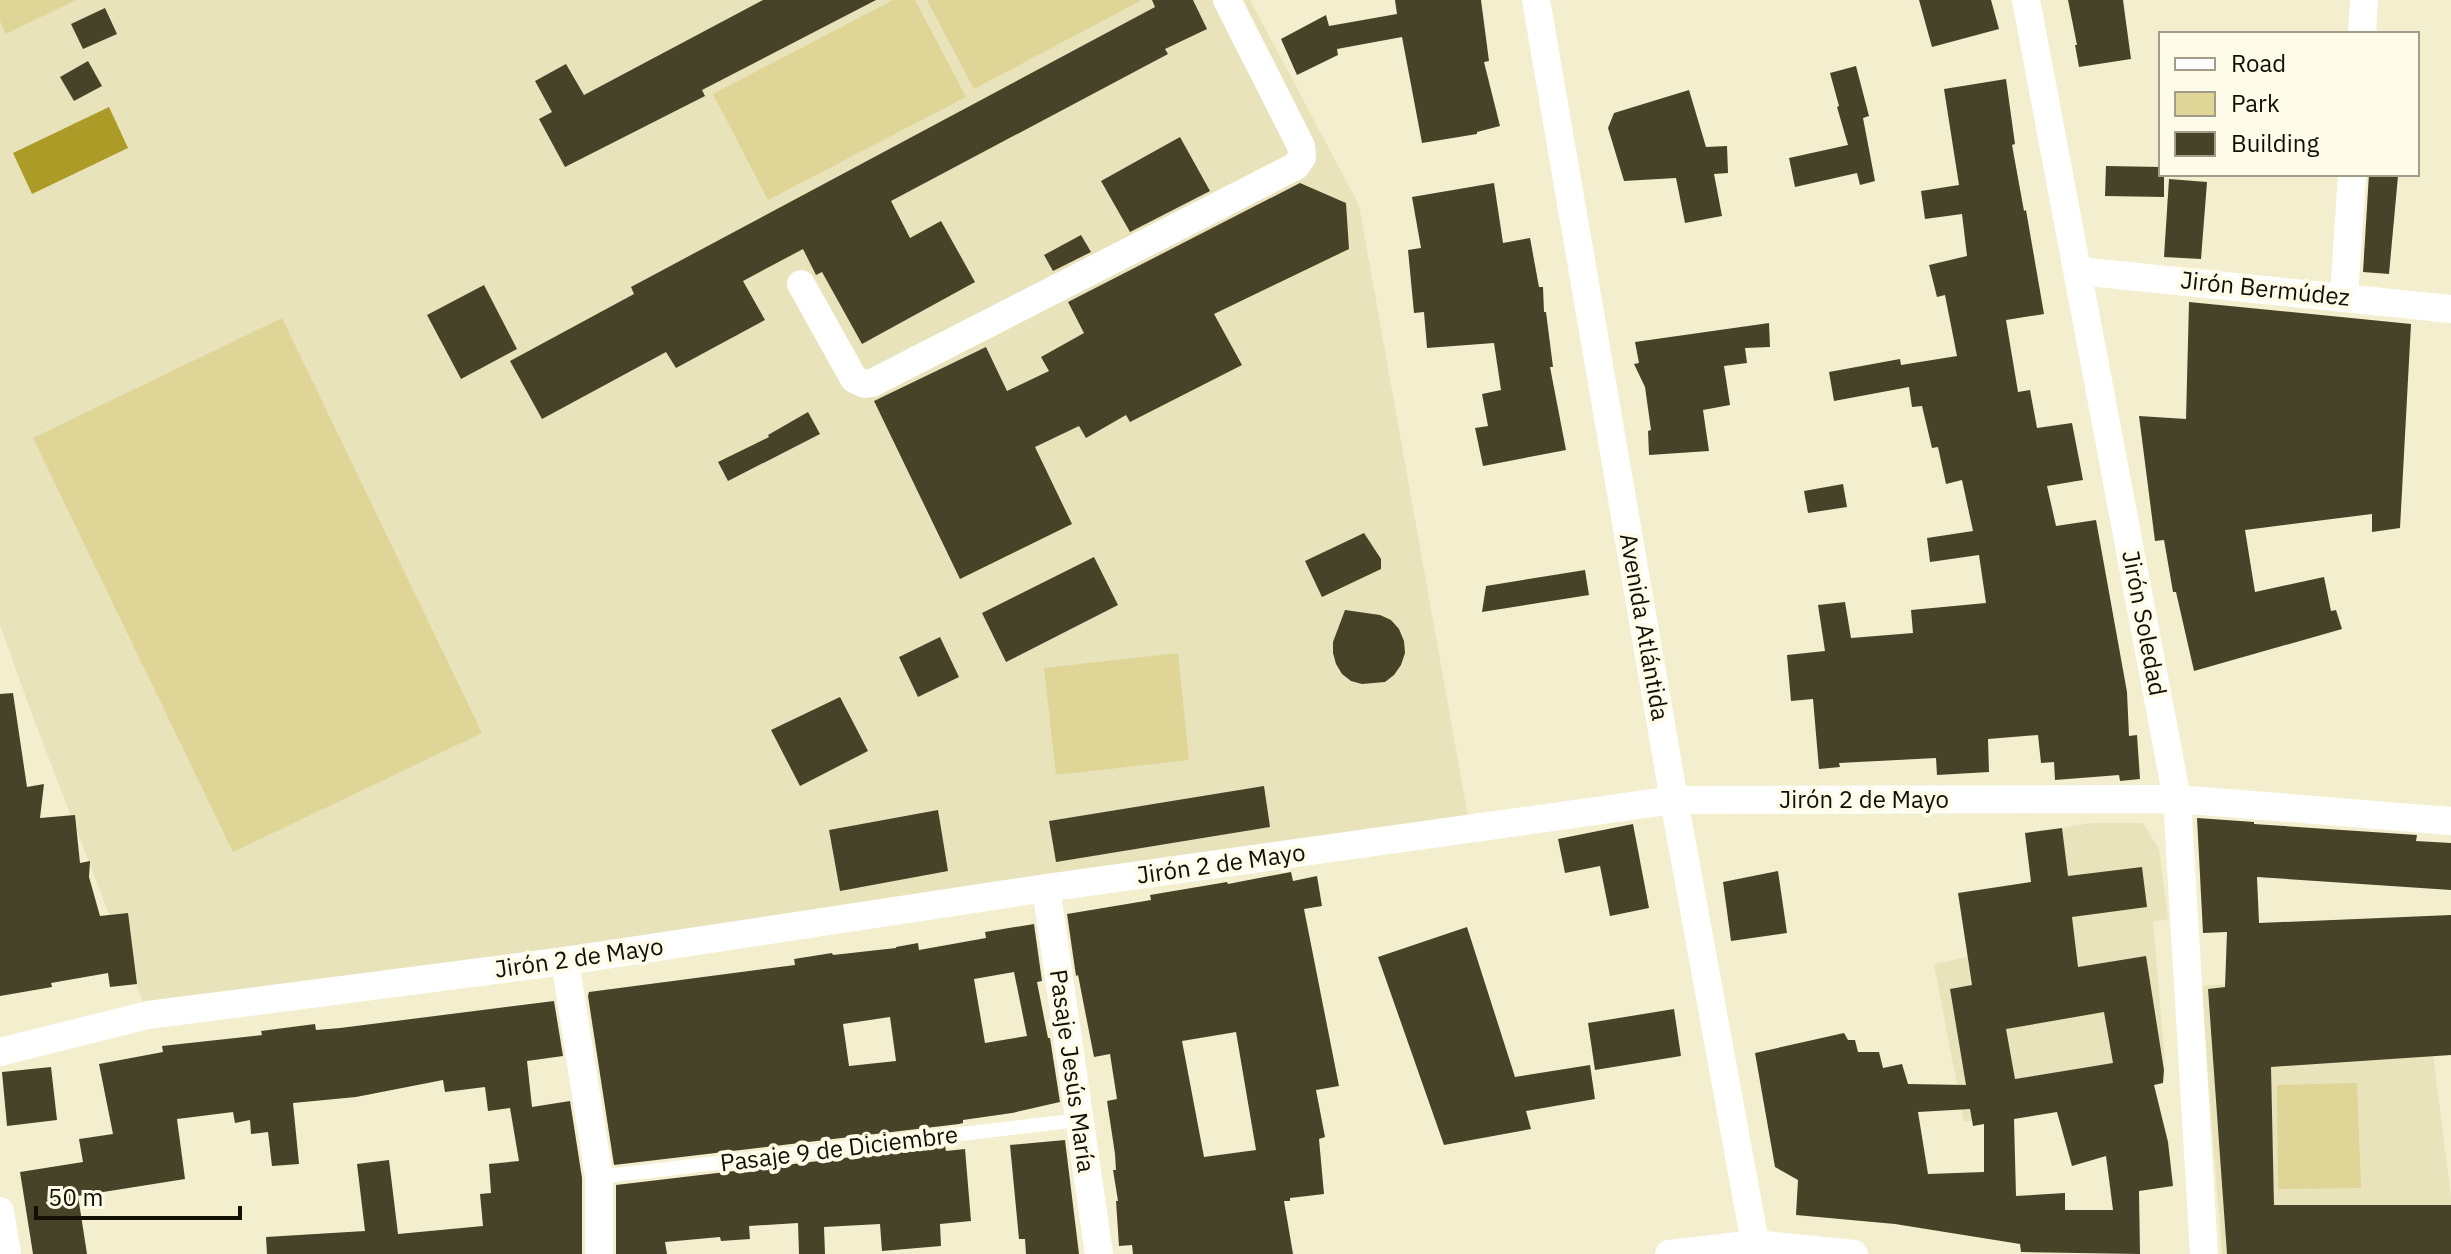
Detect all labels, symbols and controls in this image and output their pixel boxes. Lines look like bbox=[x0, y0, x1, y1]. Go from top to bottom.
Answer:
legend bbox=[2159, 32, 2419, 176]
text: Road bbox=[2231, 47, 2286, 79]
text: Park bbox=[2231, 87, 2280, 119]
text: Building bbox=[2231, 127, 2319, 159]
street label: Jirón Bermúdez bbox=[2179, 263, 2351, 313]
street label: Avenida Atlántida bbox=[1613, 531, 1677, 723]
street label: Jirón Soledad bbox=[2115, 547, 2175, 698]
street label: Jirón 2 de Mayo bbox=[1779, 783, 1949, 815]
street label: Jirón 2 de Mayo bbox=[1134, 835, 1307, 891]
street label: Jirón 2 de Mayo bbox=[492, 929, 665, 985]
street label: Pasaje Jesús María bbox=[1043, 967, 1103, 1175]
street label: Pasaje 9 de Diciembre bbox=[718, 1118, 960, 1178]
scale bar bbox=[36, 1170, 240, 1220]
text: 50 m bbox=[48, 1181, 103, 1213]

